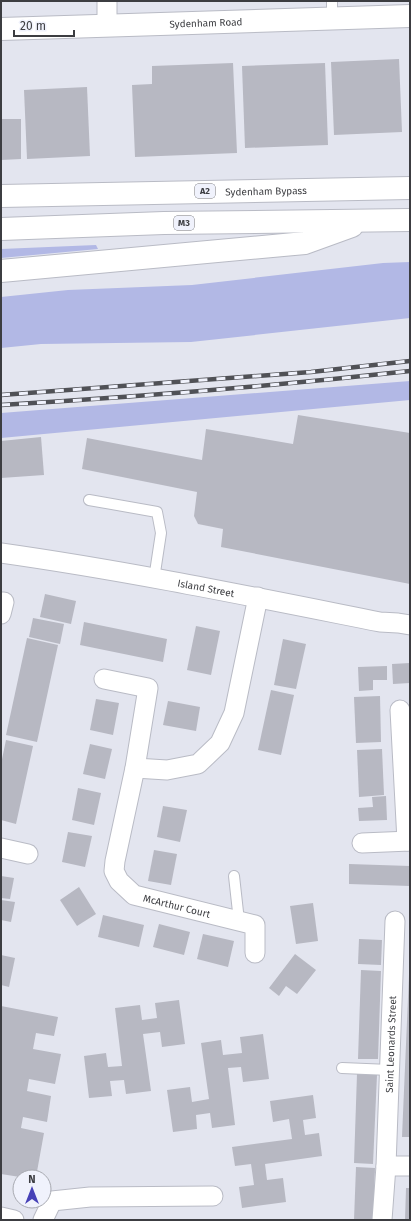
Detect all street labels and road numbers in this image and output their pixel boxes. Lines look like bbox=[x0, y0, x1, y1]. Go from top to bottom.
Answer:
street label: Sydenham Road bbox=[169, 16, 243, 31]
road number: A2 bbox=[195, 184, 215, 198]
street label: Sydenham Bypass bbox=[225, 185, 307, 199]
road number: M3 bbox=[174, 216, 194, 230]
street label: Island Street bbox=[176, 577, 236, 600]
street label: McArthur Court bbox=[142, 893, 212, 921]
street label: Saint Leonards Street bbox=[384, 995, 399, 1093]

